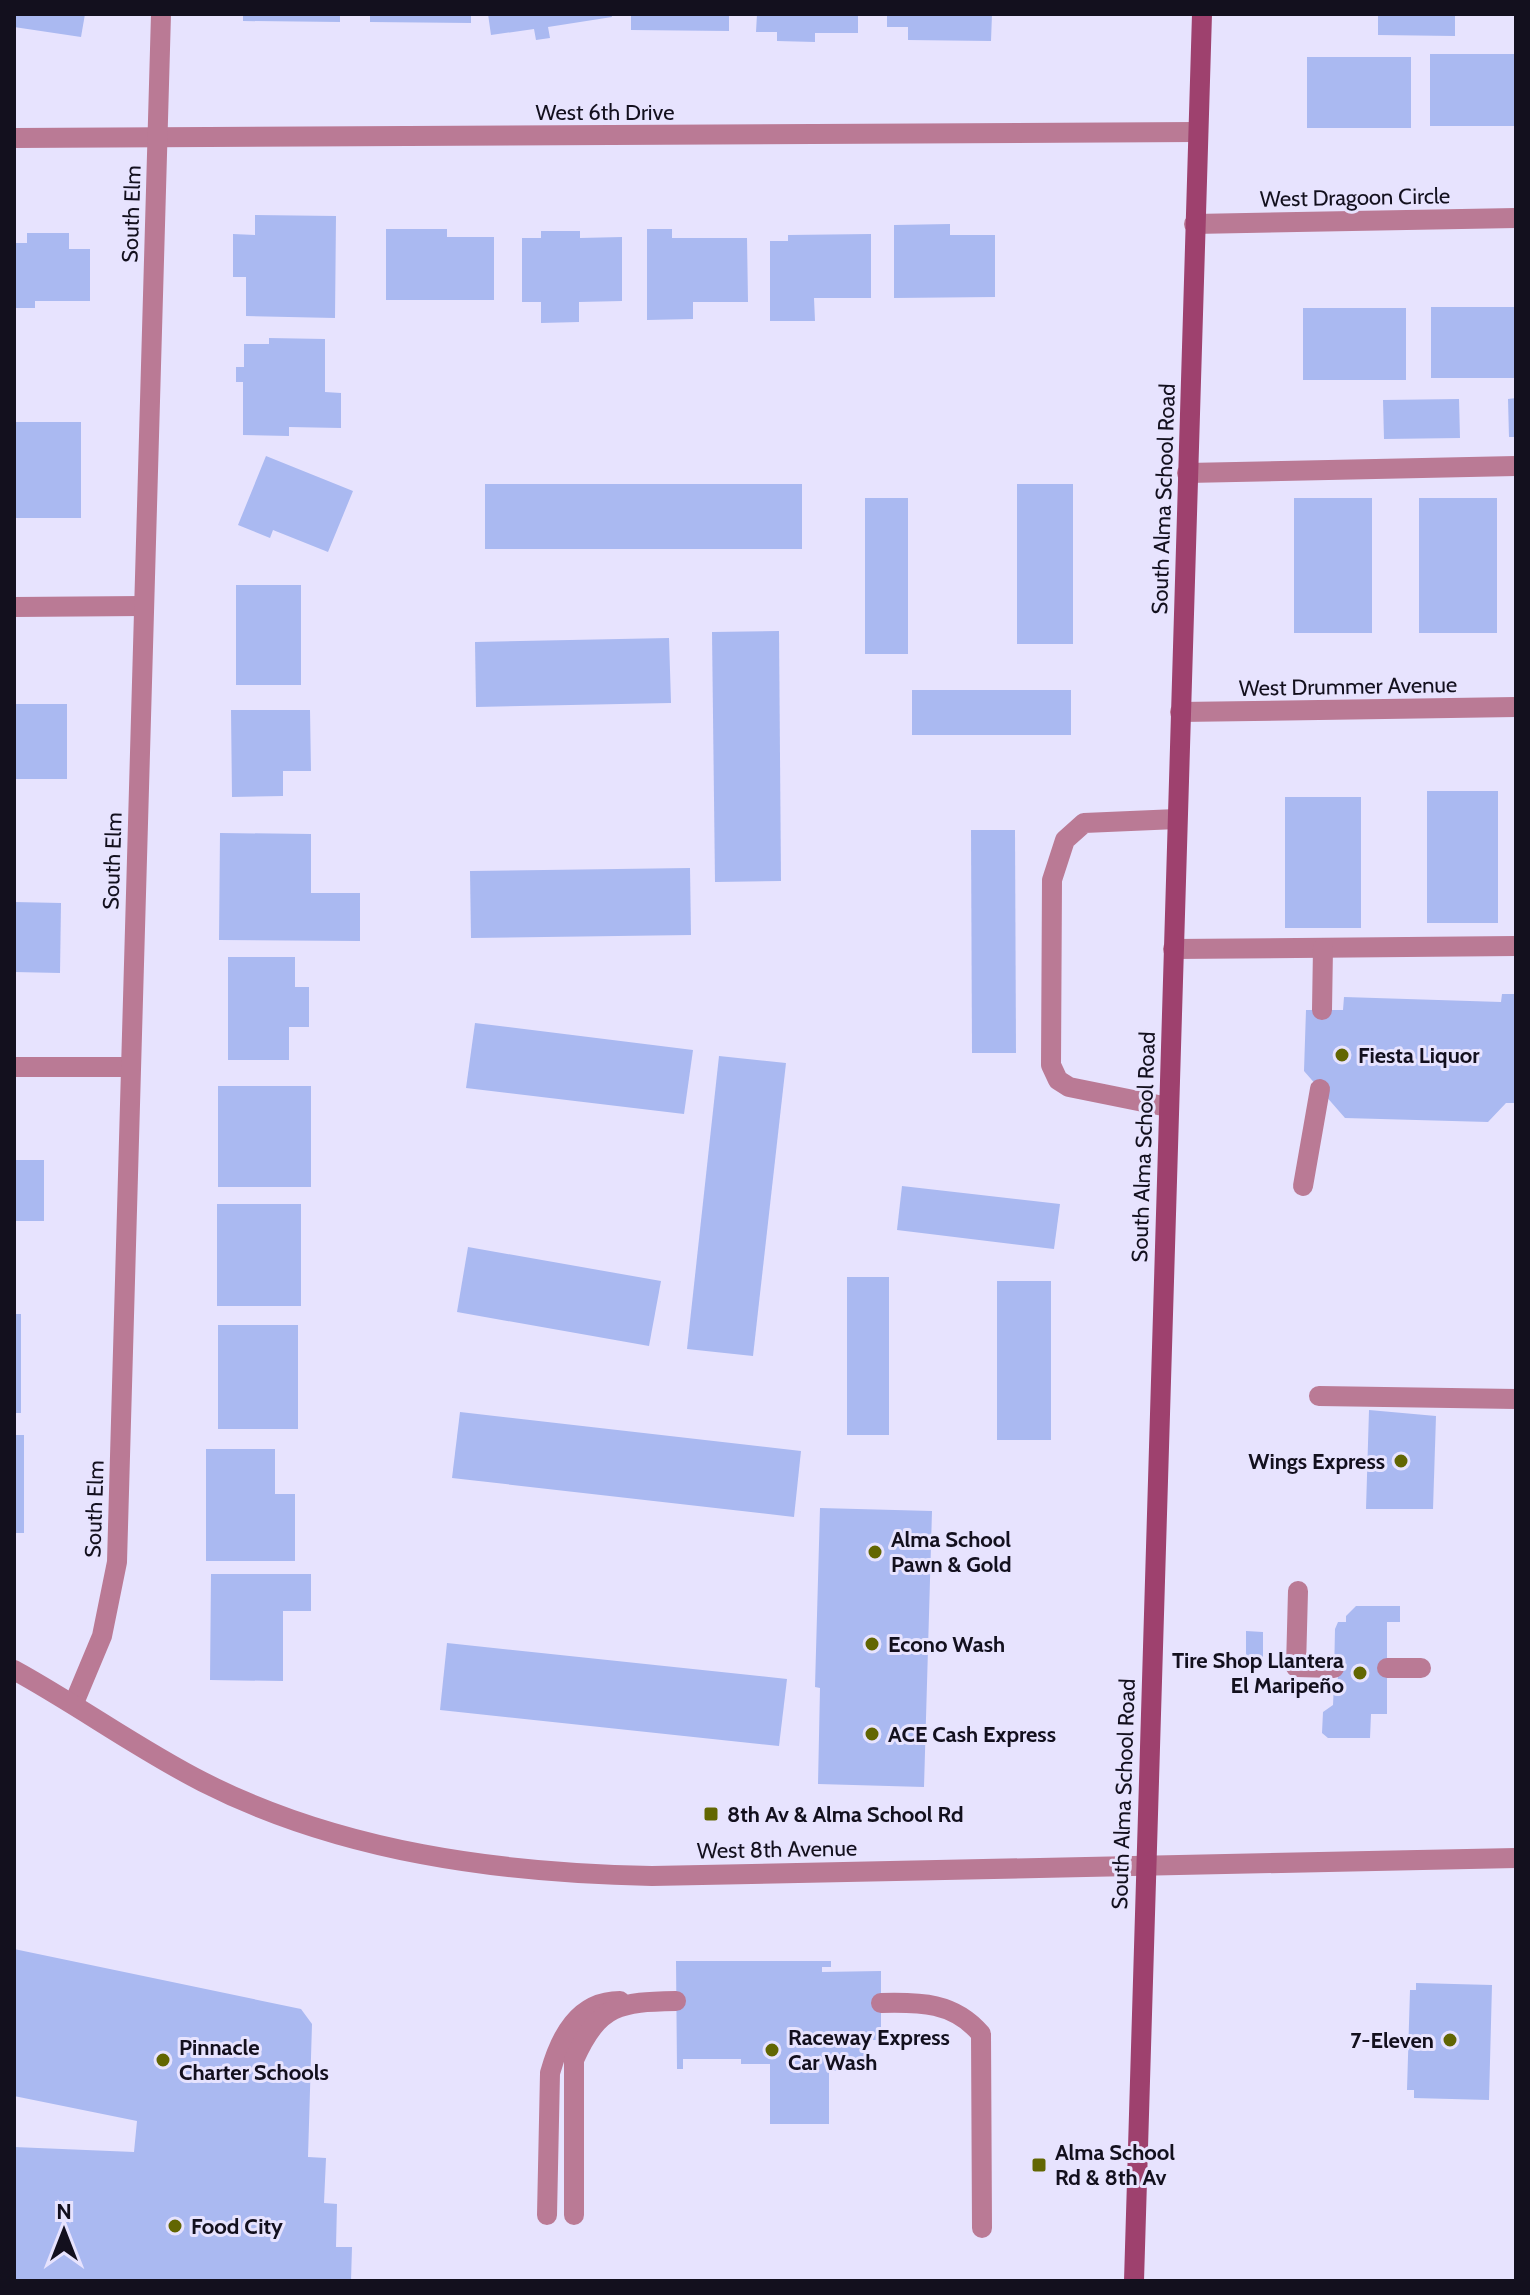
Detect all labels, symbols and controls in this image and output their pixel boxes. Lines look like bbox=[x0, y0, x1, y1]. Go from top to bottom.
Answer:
street label: West 6th Drive bbox=[536, 99, 674, 126]
street label: South Elm bbox=[116, 165, 147, 263]
street label: West Dragoon Circle bbox=[1260, 182, 1450, 213]
street label: South Alma School Road bbox=[1146, 383, 1181, 615]
street label: West Drummer Avenue bbox=[1239, 671, 1457, 702]
street label: South Elm bbox=[97, 812, 128, 910]
street label: South Alma School Road bbox=[1126, 1031, 1161, 1263]
place label: Fiesta Liquor bbox=[1358, 1042, 1480, 1069]
marker: Fiesta Liquor bbox=[1333, 1046, 1351, 1064]
place label: Wings Express bbox=[1248, 1448, 1385, 1475]
marker: Wings Express bbox=[1392, 1452, 1410, 1470]
street label: South Elm bbox=[79, 1460, 110, 1558]
place label: Alma School Pawn & Gold bbox=[891, 1526, 1012, 1578]
marker: Alma School Pawn & Gold bbox=[866, 1543, 884, 1561]
place label: Econo Wash bbox=[888, 1631, 1005, 1658]
marker: Econo Wash bbox=[863, 1635, 881, 1653]
place label: Tire Shop Llantera El Maripeño bbox=[1172, 1647, 1344, 1699]
marker: Tire Shop Llantera El Maripeño bbox=[1351, 1664, 1369, 1682]
street label: South Alma School Road bbox=[1106, 1678, 1141, 1910]
place label: ACE Cash Express bbox=[888, 1721, 1056, 1748]
marker: ACE Cash Express bbox=[863, 1725, 881, 1743]
place label: 8th Av & Alma School Rd bbox=[727, 1801, 964, 1828]
marker: 8th Av & Alma School Rd bbox=[702, 1805, 720, 1823]
street label: West 8th Avenue bbox=[697, 1835, 857, 1864]
place label: Raceway Express Car Wash bbox=[788, 2024, 950, 2076]
place label: 7-Eleven bbox=[1350, 2027, 1434, 2054]
marker: 7-Eleven bbox=[1441, 2031, 1459, 2049]
place label: Pinnacle Charter Schools bbox=[179, 2034, 329, 2086]
marker: Raceway Express Car Wash bbox=[763, 2041, 781, 2059]
marker: Pinnacle Charter Schools bbox=[154, 2051, 172, 2069]
place label: Alma School Rd & 8th Av bbox=[1055, 2139, 1175, 2191]
marker: Alma School Rd & 8th Av bbox=[1030, 2156, 1048, 2174]
north arrow bbox=[24, 2191, 104, 2271]
text: N bbox=[56, 2198, 72, 2225]
place label: Food City bbox=[191, 2213, 283, 2240]
marker: Food City bbox=[166, 2217, 184, 2235]

